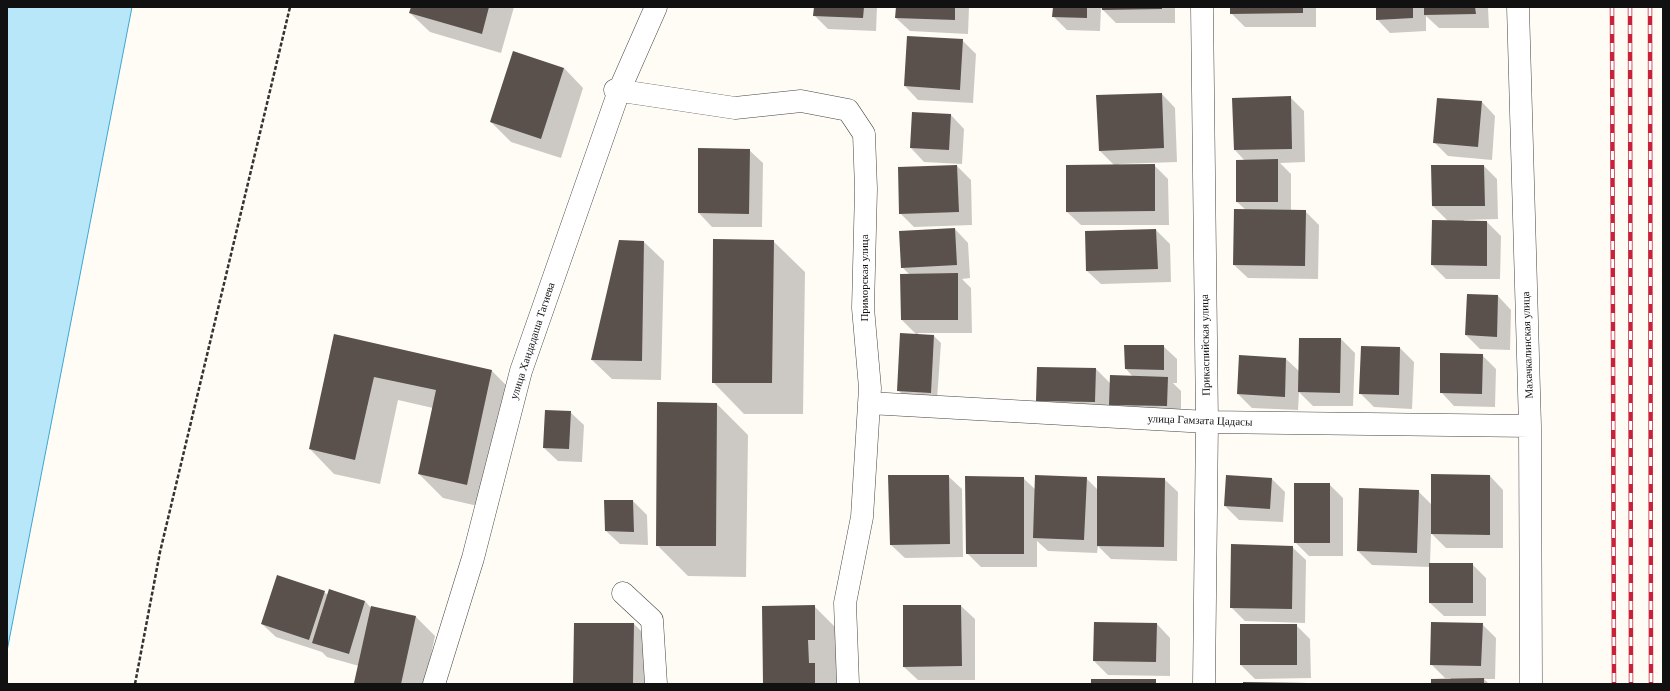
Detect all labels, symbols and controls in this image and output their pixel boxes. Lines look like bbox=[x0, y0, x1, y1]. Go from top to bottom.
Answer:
street label: Приморская улица bbox=[858, 234, 872, 322]
street label: улица Хандадаша Тагиева bbox=[508, 281, 558, 401]
street label: Махачкалинская улица bbox=[1520, 291, 1536, 399]
street label: Прикаспийская улица bbox=[1199, 294, 1213, 396]
street label: улица Гамзата Цадасы bbox=[1147, 413, 1253, 429]

